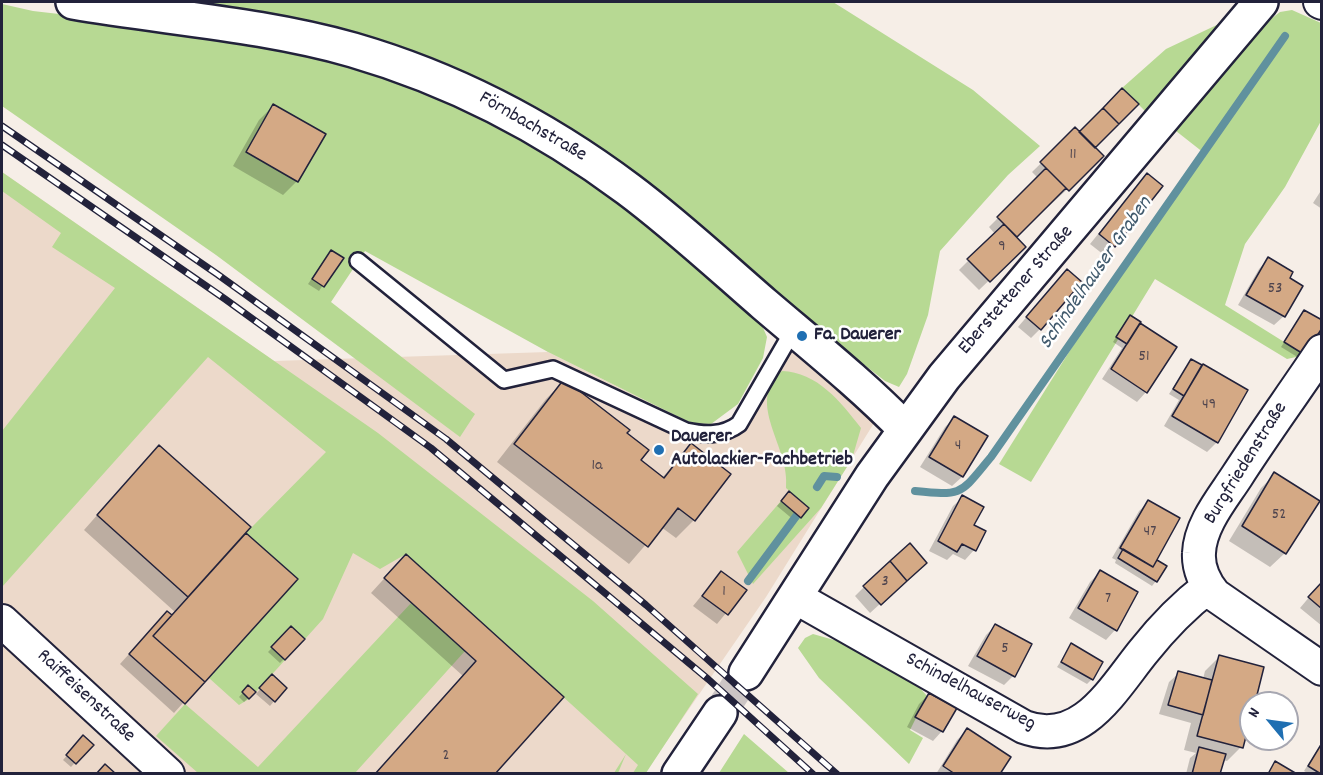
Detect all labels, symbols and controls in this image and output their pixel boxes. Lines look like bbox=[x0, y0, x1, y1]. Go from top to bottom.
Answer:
street label: Förnbachstraße bbox=[474, 87, 590, 169]
house number: 11 bbox=[1069, 146, 1077, 166]
water label: Schindelhauser Graben bbox=[1035, 193, 1159, 355]
street label: Eberstettener Straße bbox=[954, 221, 1080, 361]
house number: 9 bbox=[998, 238, 1006, 258]
house number: 53 bbox=[1268, 280, 1282, 300]
place label: Fa. Dauerer bbox=[814, 324, 901, 348]
marker: Fa. Dauerer bbox=[795, 329, 809, 343]
house number: 51 bbox=[1139, 348, 1149, 368]
house number: 49 bbox=[1202, 396, 1216, 416]
street label: Burgfriedenstraße bbox=[1200, 398, 1294, 530]
place label: Dauerer Autolackier-Fachbetrieb bbox=[671, 426, 853, 473]
house number: 4 bbox=[955, 437, 961, 457]
marker: Dauerer Autolackier-Fachbetrieb bbox=[652, 443, 666, 457]
house number: 1a bbox=[591, 457, 603, 477]
house number: 52 bbox=[1272, 506, 1286, 526]
house number: 47 bbox=[1144, 523, 1156, 543]
house number: 3 bbox=[881, 573, 889, 593]
house number: 1 bbox=[722, 583, 726, 603]
house number: 7 bbox=[1105, 590, 1111, 610]
house number: 5 bbox=[1001, 640, 1009, 660]
street label: Raiffeisenstraße bbox=[31, 645, 139, 749]
street label: Schindelhauserweg bbox=[901, 649, 1039, 737]
north arrow bbox=[1239, 691, 1299, 751]
text: N bbox=[1243, 704, 1267, 722]
house number: 2 bbox=[443, 747, 449, 767]

